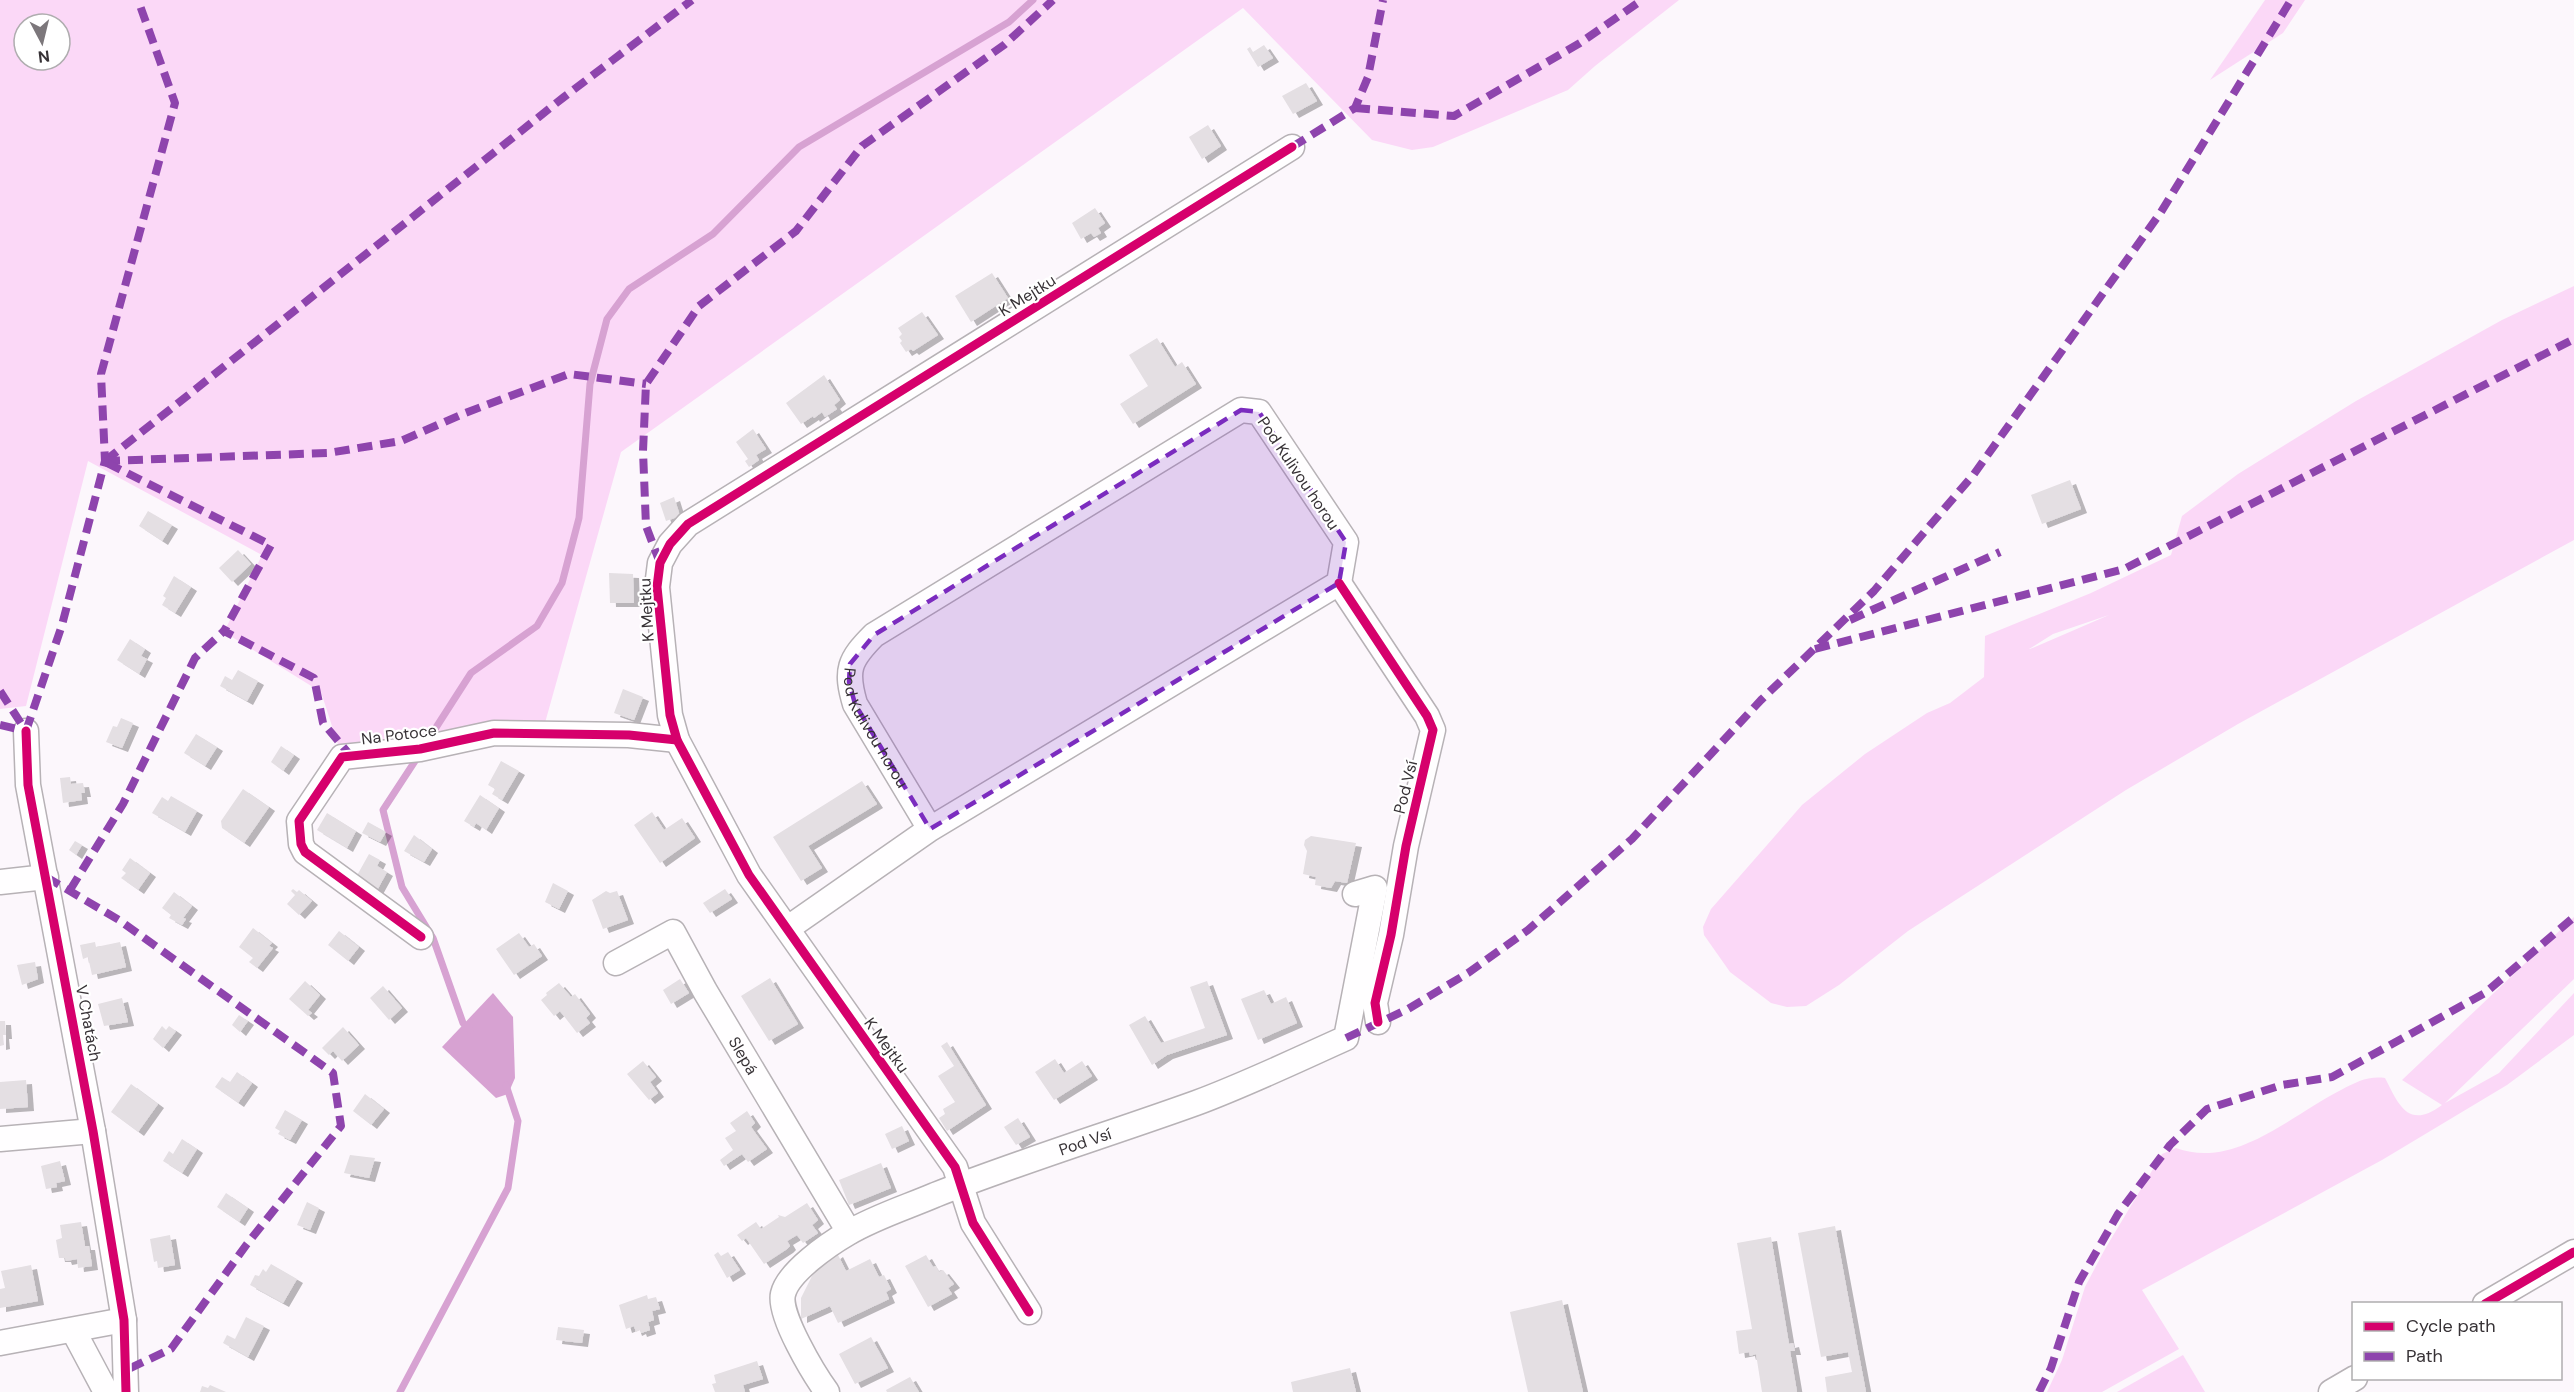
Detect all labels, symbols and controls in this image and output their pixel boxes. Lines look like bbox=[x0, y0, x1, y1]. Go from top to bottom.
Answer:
north arrow bbox=[12, 12, 72, 72]
text: N bbox=[37, 45, 51, 68]
street label: K Mejtku bbox=[995, 270, 1060, 321]
street label: Pod Kulivou horou bbox=[1253, 413, 1344, 534]
street label: K Mejtku bbox=[634, 578, 659, 642]
street label: Pod Kulivou horou bbox=[839, 667, 913, 792]
street label: Na Potoce bbox=[360, 719, 438, 750]
street label: Pod Vsí bbox=[1389, 758, 1422, 816]
street label: V Chatách bbox=[71, 983, 106, 1063]
street label: K Mejtku bbox=[859, 1013, 914, 1077]
street label: Slepá bbox=[724, 1033, 762, 1078]
street label: Pod Vsí bbox=[1056, 1123, 1114, 1160]
legend bbox=[2352, 1302, 2562, 1380]
text: Cycle path bbox=[2406, 1314, 2496, 1338]
text: Path bbox=[2406, 1344, 2443, 1368]

